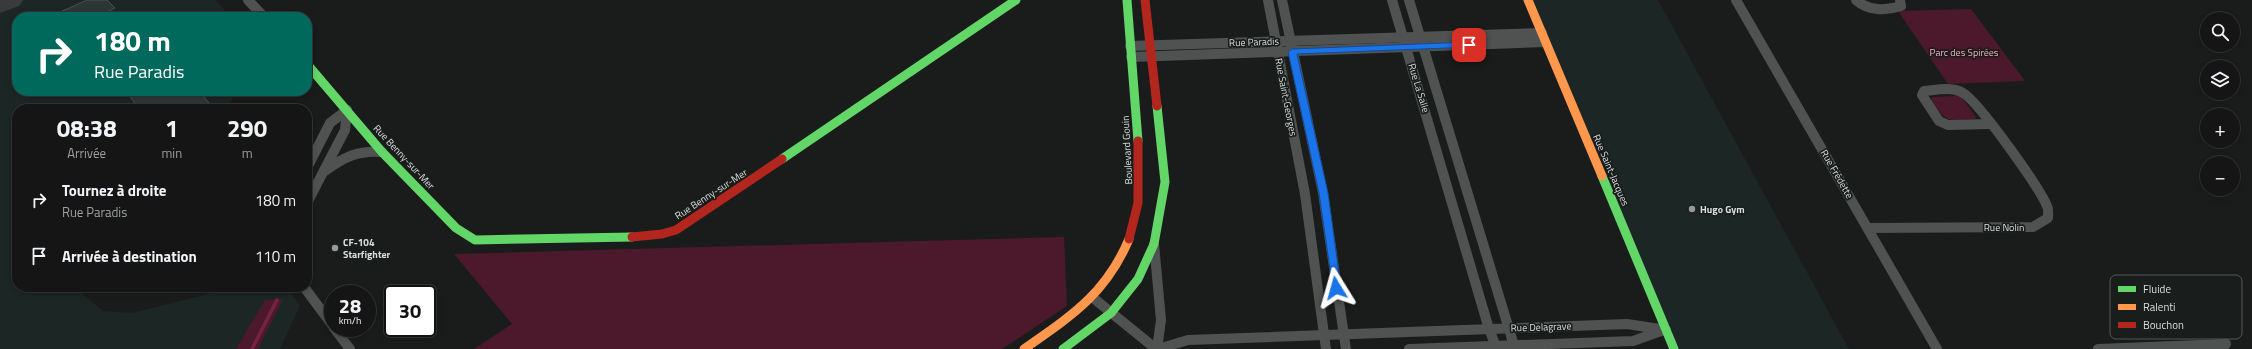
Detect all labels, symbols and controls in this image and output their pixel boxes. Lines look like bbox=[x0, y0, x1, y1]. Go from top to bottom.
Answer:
map controls bbox=[2200, 12, 2240, 196]
button: search bbox=[2200, 12, 2240, 52]
text: 180 m bbox=[94, 19, 171, 62]
icon: right bbox=[28, 28, 80, 80]
pin bbox=[1452, 28, 1486, 62]
street label: Rue Paradis bbox=[1229, 34, 1280, 50]
icon: arrive bbox=[1458, 34, 1480, 56]
park label: Parc des Spirées bbox=[1930, 45, 1999, 60]
street label: Rue Saint-Georges bbox=[1271, 57, 1301, 138]
text: Rue Paradis bbox=[94, 58, 184, 85]
button: layers bbox=[2200, 60, 2240, 100]
street label: Rue La Salle bbox=[1404, 62, 1434, 114]
button: + bbox=[2200, 108, 2240, 148]
text: 08:38 bbox=[57, 110, 117, 146]
text: 1 bbox=[165, 110, 179, 146]
text: 290 bbox=[227, 110, 267, 146]
street label: Boulevard Gouin bbox=[1118, 115, 1136, 185]
street label: Rue Benny-sur-Mer bbox=[370, 121, 438, 193]
street label: Rue Saint-Jacques bbox=[1589, 132, 1633, 208]
text: Arrivée bbox=[67, 143, 106, 163]
text: min bbox=[161, 143, 182, 163]
text: m bbox=[242, 143, 253, 163]
street label: Rue Frédette bbox=[1817, 147, 1857, 201]
button: − bbox=[2200, 156, 2240, 196]
street label: Rue Benny-sur-Mer bbox=[672, 165, 751, 223]
text: Tournez à droite bbox=[62, 179, 167, 202]
icon: right bbox=[28, 189, 50, 211]
text: 180 m bbox=[255, 189, 296, 212]
text: Rue Paradis bbox=[62, 202, 127, 222]
place label: Hugo Gym bbox=[1700, 202, 1745, 217]
marker: Hugo Gym bbox=[1687, 204, 1697, 214]
street label: Rue Nolin bbox=[1984, 220, 2024, 235]
place label: CF-104 Starfighter bbox=[343, 235, 391, 262]
marker: CF-104 Starfighter bbox=[330, 243, 340, 253]
icon: arrive bbox=[28, 245, 50, 267]
text: Arrivée à destination bbox=[62, 245, 197, 268]
text: 110 m bbox=[255, 245, 296, 268]
position arrow bbox=[1315, 267, 1357, 309]
legend bbox=[2110, 275, 2242, 339]
text: Fluide bbox=[2143, 281, 2171, 297]
speed limit sign: 30 bbox=[384, 285, 436, 337]
text: 28 bbox=[339, 290, 361, 321]
text: Ralenti bbox=[2143, 299, 2176, 315]
text: km/h bbox=[339, 313, 361, 328]
text: Bouchon bbox=[2143, 317, 2184, 333]
street label: Rue Delagrave bbox=[1510, 318, 1572, 336]

